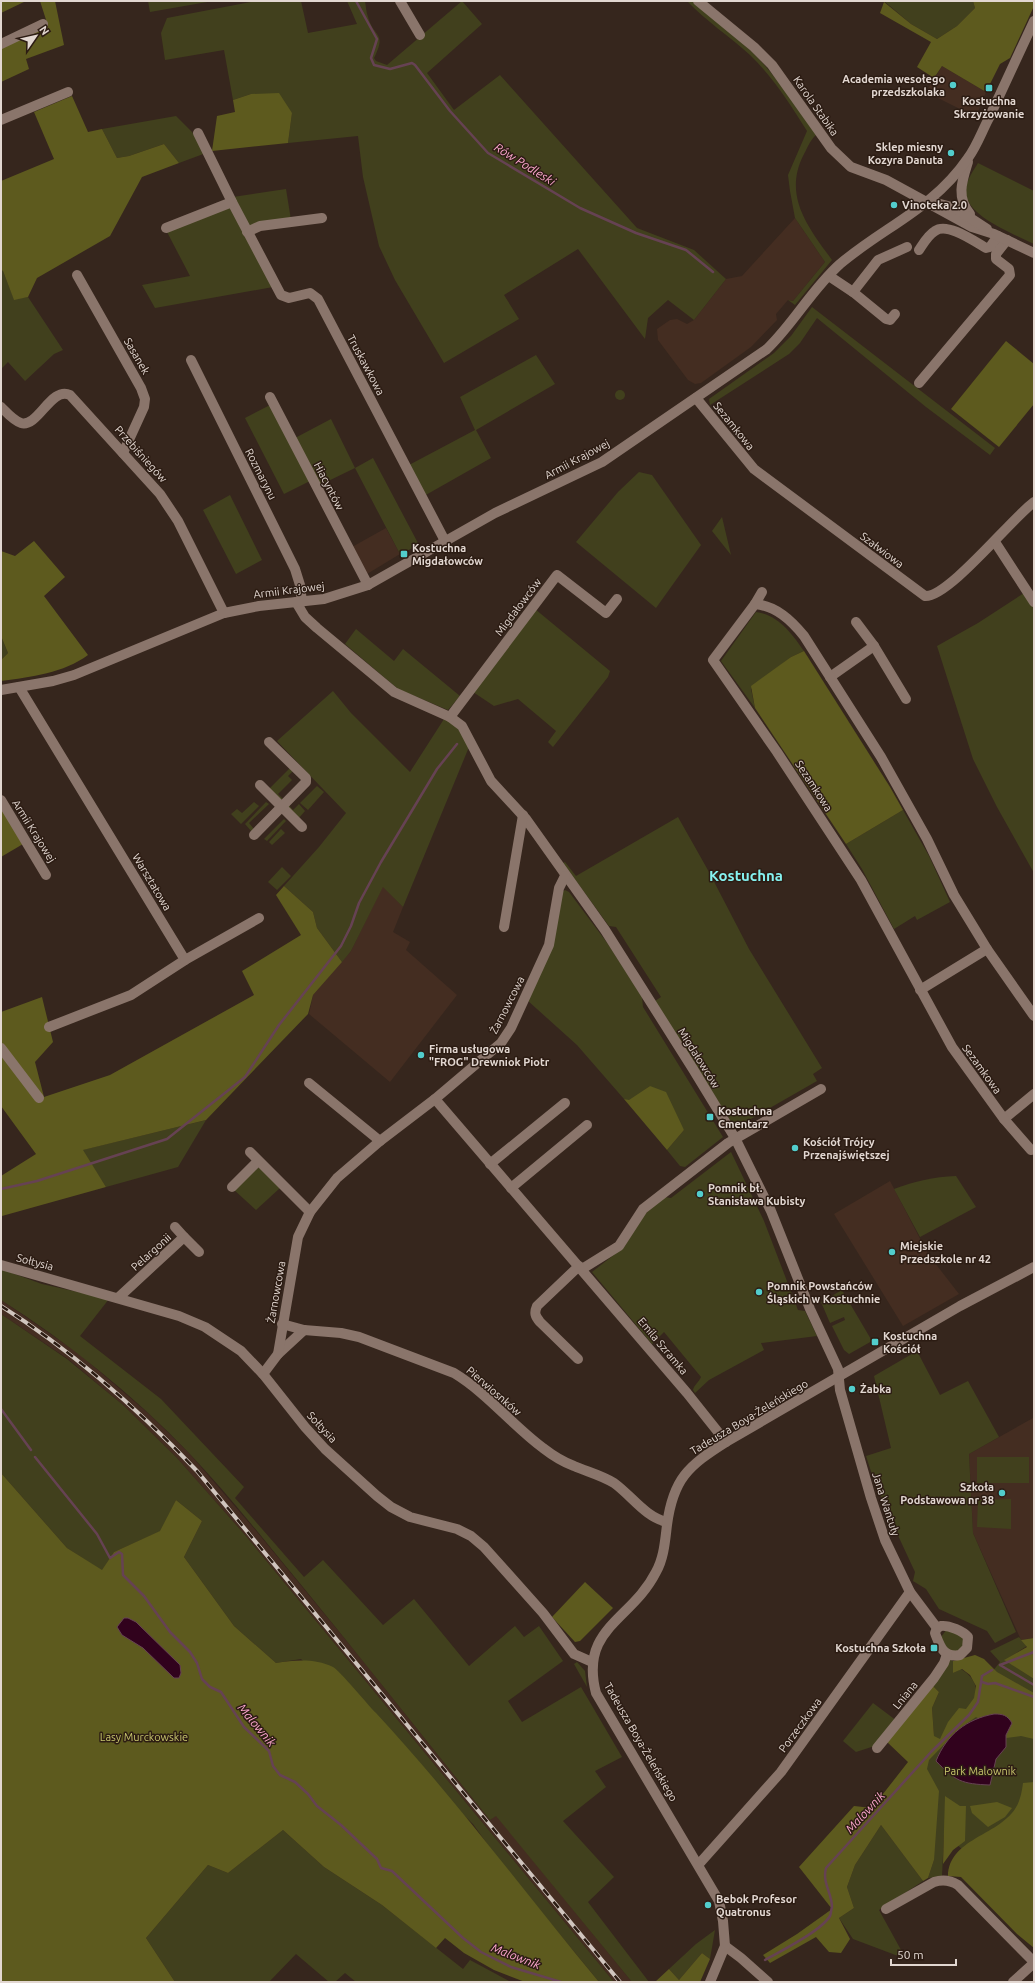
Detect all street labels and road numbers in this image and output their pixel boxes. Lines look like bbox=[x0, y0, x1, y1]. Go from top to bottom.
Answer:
street label: Karola Stabika bbox=[791, 74, 841, 138]
street label: Truskawkowa bbox=[345, 333, 387, 397]
street label: Sasanek bbox=[122, 336, 152, 377]
street label: Sezamkowa bbox=[711, 400, 757, 452]
street label: Przebiśniegów bbox=[112, 423, 170, 485]
street label: Armii Krajowej bbox=[543, 437, 611, 481]
street label: Rozmarynu bbox=[243, 446, 279, 502]
street label: Hiacyntów bbox=[312, 460, 346, 512]
street label: Szałwiowa bbox=[858, 530, 906, 570]
street label: Migdałowców bbox=[493, 576, 544, 638]
street label: Armii Krajowej bbox=[253, 580, 325, 600]
street label: Sezamkowa bbox=[793, 758, 835, 814]
street label: Armii Krajowej bbox=[10, 797, 58, 865]
street label: Warsztatowa bbox=[130, 851, 174, 913]
street label: Żarnowcowa bbox=[487, 974, 527, 1036]
street label: Migdałowców bbox=[676, 1026, 723, 1091]
street label: Sezamkowa bbox=[960, 1042, 1004, 1096]
street label: Pelargonii bbox=[129, 1231, 173, 1273]
street label: Sołtysia bbox=[15, 1251, 55, 1273]
street label: Żarnowcowa bbox=[265, 1260, 287, 1324]
street label: Emila Szramka bbox=[636, 1315, 690, 1377]
street label: Pierwiosnków bbox=[464, 1364, 524, 1418]
street label: Tadeusza Boya-Żeleńskiego bbox=[688, 1377, 810, 1457]
street label: Sołtysia bbox=[305, 1409, 339, 1445]
street label: Jana Wantuły bbox=[870, 1471, 902, 1538]
street label: Lniana bbox=[890, 1679, 920, 1711]
street label: Tadeusza Boya-Żeleńskiego bbox=[602, 1681, 680, 1803]
street label: Porzeczkowa bbox=[776, 1695, 824, 1755]

